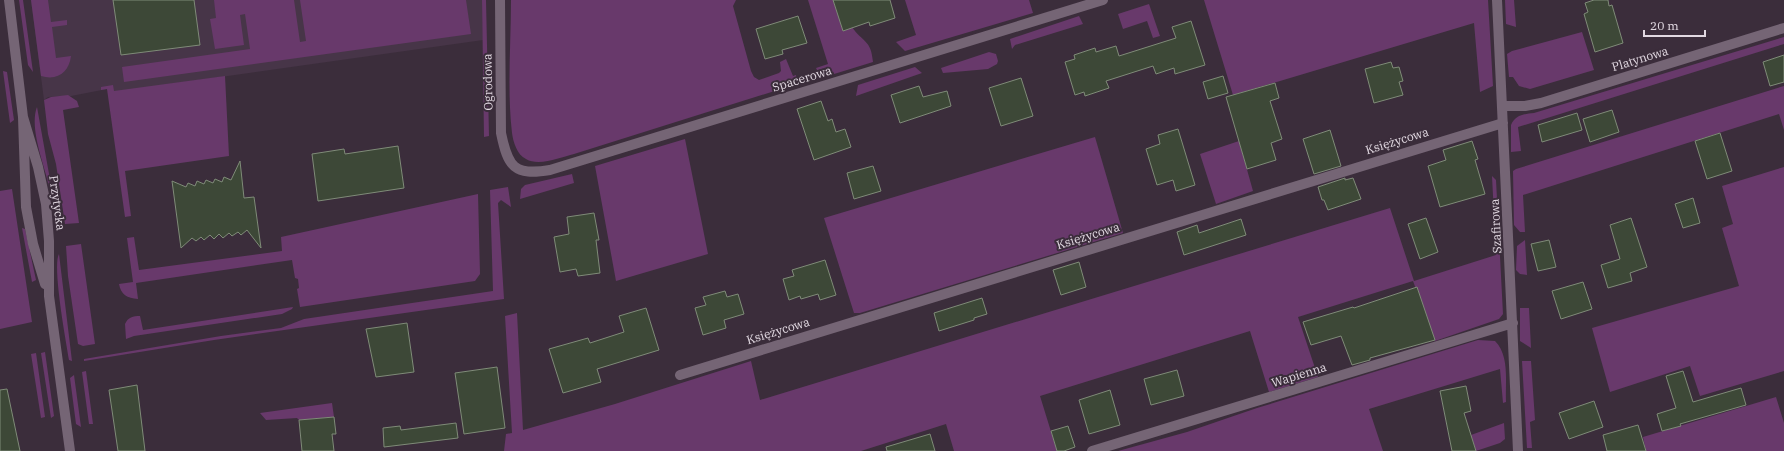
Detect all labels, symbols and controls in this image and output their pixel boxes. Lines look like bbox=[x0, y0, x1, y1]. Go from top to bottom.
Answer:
scale bar bbox=[1644, 12, 1705, 38]
text: 20 m bbox=[1650, 18, 1679, 33]
street label: Platynowa bbox=[1610, 43, 1670, 74]
street label: Ogrodowa bbox=[479, 53, 495, 111]
street label: Spacerowa bbox=[770, 62, 834, 95]
street label: Księżycowa bbox=[1363, 124, 1431, 157]
street label: Przytycka bbox=[46, 174, 69, 232]
street label: Szafirowa bbox=[1487, 198, 1504, 254]
street label: Księżycowa bbox=[1054, 219, 1122, 252]
street label: Księżycowa bbox=[744, 314, 812, 347]
street label: Wapienna bbox=[1269, 359, 1329, 390]

